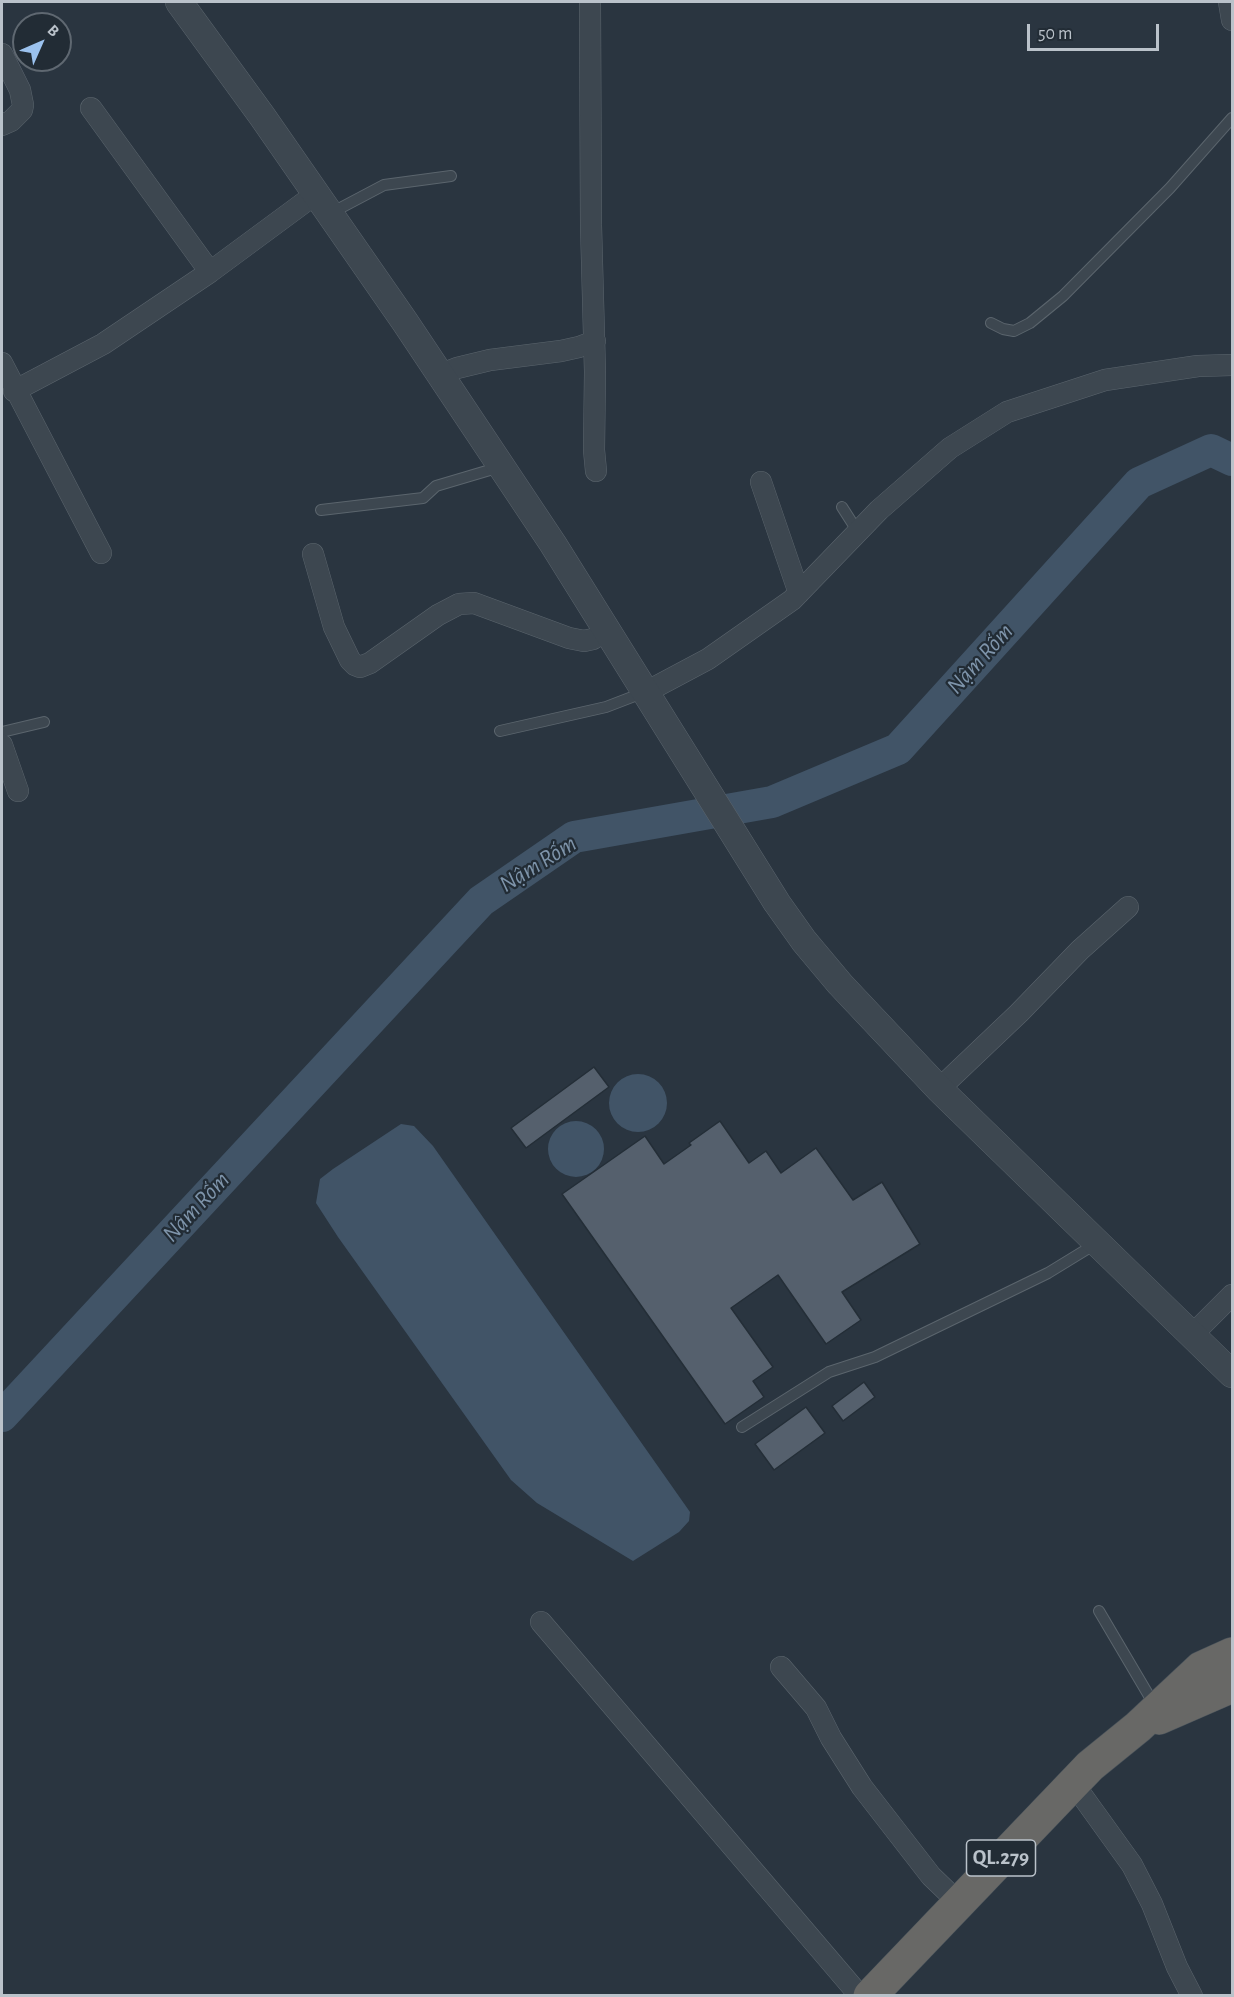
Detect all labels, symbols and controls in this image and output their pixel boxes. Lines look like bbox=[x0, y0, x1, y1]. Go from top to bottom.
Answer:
north arrow bbox=[12, 12, 72, 72]
scale bar bbox=[1030, 12, 1162, 50]
text: B bbox=[44, 22, 62, 40]
text: 50 m bbox=[1038, 25, 1072, 43]
water label: Nậm Rốm bbox=[941, 618, 1019, 700]
water label: Nậm Rốm bbox=[494, 829, 582, 899]
water label: Nậm Rốm bbox=[156, 1166, 236, 1248]
road number: QL.279 bbox=[966, 1840, 1036, 1876]

